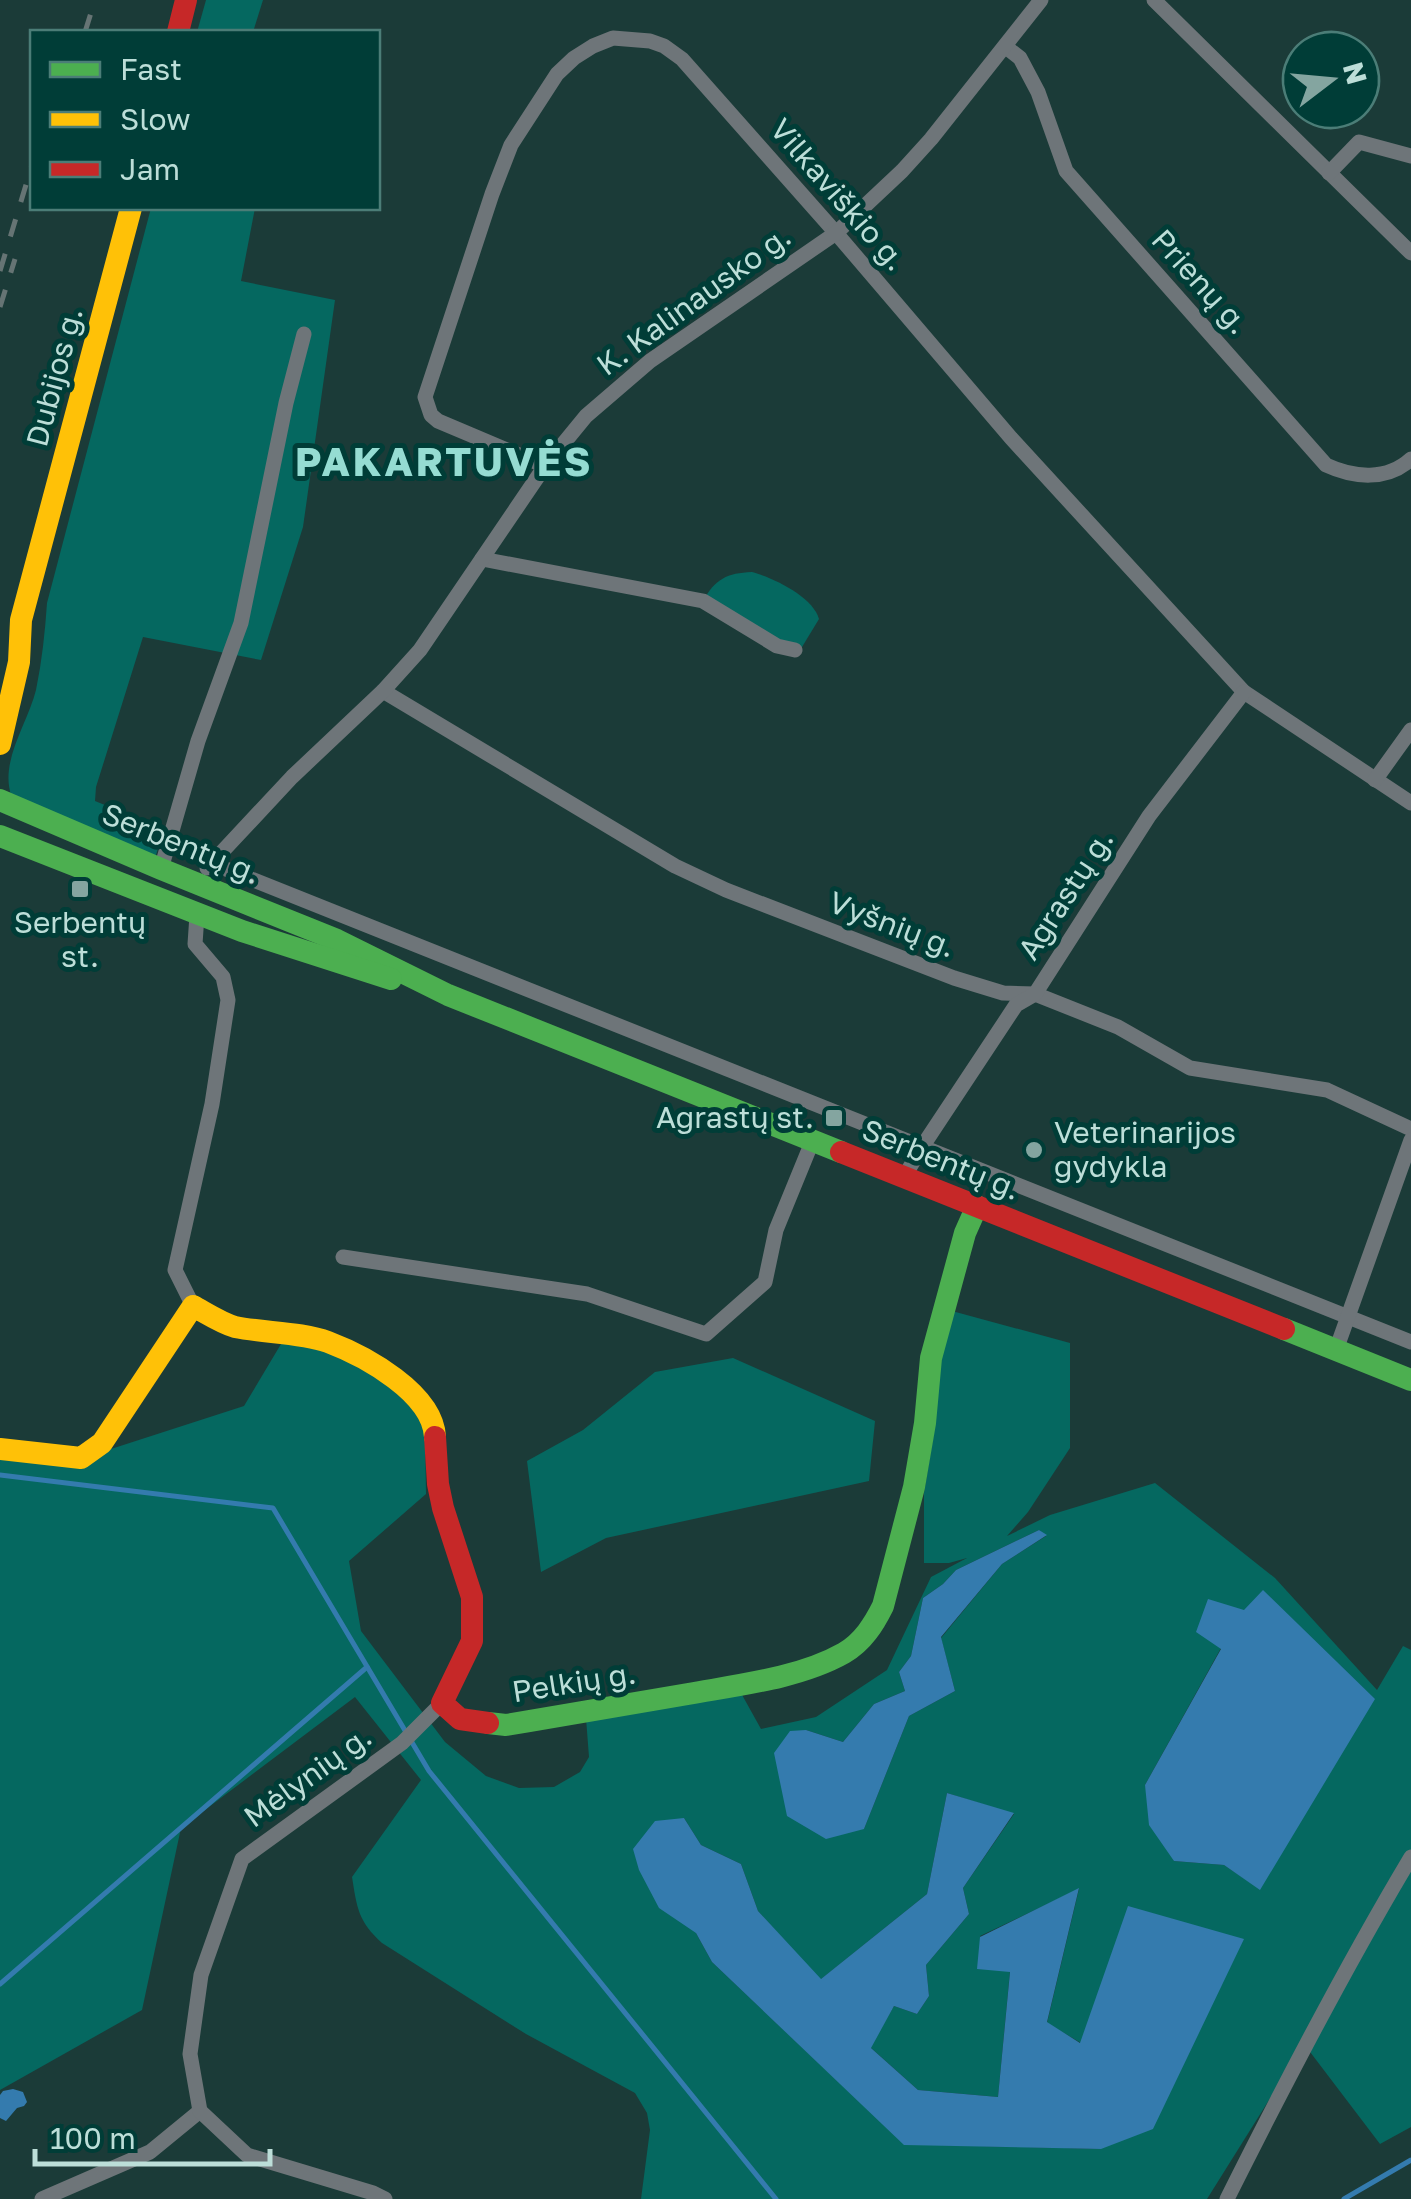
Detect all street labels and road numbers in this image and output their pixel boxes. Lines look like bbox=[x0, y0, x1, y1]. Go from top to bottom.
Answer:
street label: Vilkaviškio g. bbox=[763, 111, 914, 278]
street label: K. Kalinausko g. bbox=[589, 218, 797, 383]
street label: Prienų g. bbox=[1144, 222, 1257, 341]
street label: Dubijos g. bbox=[18, 303, 90, 450]
street label: Serbentų g. bbox=[97, 795, 266, 891]
street label: Agrastų g. bbox=[1010, 823, 1120, 966]
street label: Vyšnių g. bbox=[824, 884, 961, 965]
street label: Serbentų g. bbox=[857, 1111, 1026, 1207]
street label: Pelkių g. bbox=[510, 1654, 638, 1710]
street label: Mėlynių g. bbox=[237, 1718, 378, 1834]

